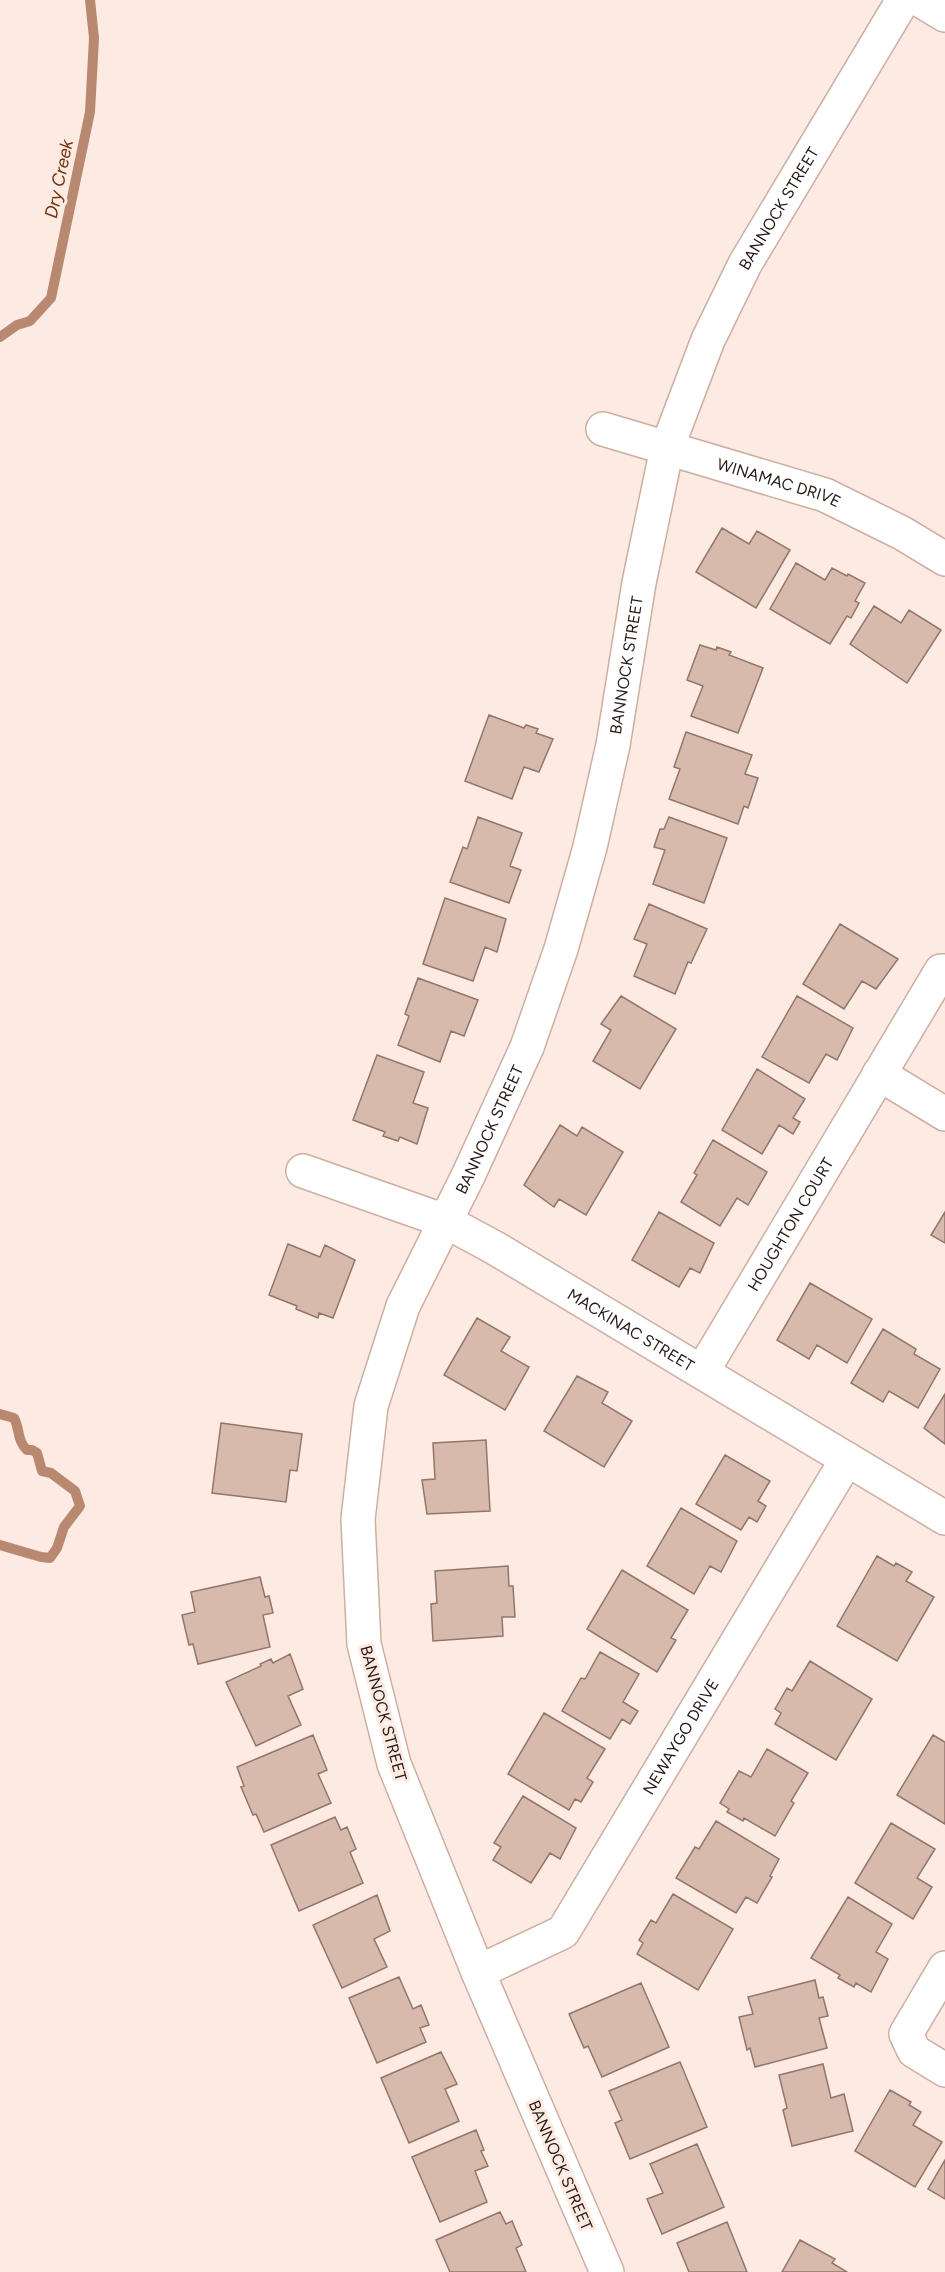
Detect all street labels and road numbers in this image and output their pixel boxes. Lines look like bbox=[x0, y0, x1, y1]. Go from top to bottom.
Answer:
street label: BANNOCK STREET bbox=[735, 144, 823, 273]
street label: WINAMAC DRIVE bbox=[715, 455, 844, 511]
street label: BANNOCK STREET bbox=[606, 595, 647, 736]
street label: BANNOCK STREET bbox=[452, 1062, 527, 1197]
street label: HOUGHTON COURT bbox=[744, 1154, 838, 1295]
street label: MACKINAC STREET bbox=[564, 1285, 698, 1375]
street label: BANNOCK STREET bbox=[356, 1643, 411, 1783]
street label: NEWAYGO DRIVE bbox=[639, 1675, 723, 1798]
street label: BANNOCK STREET bbox=[525, 2097, 597, 2233]

